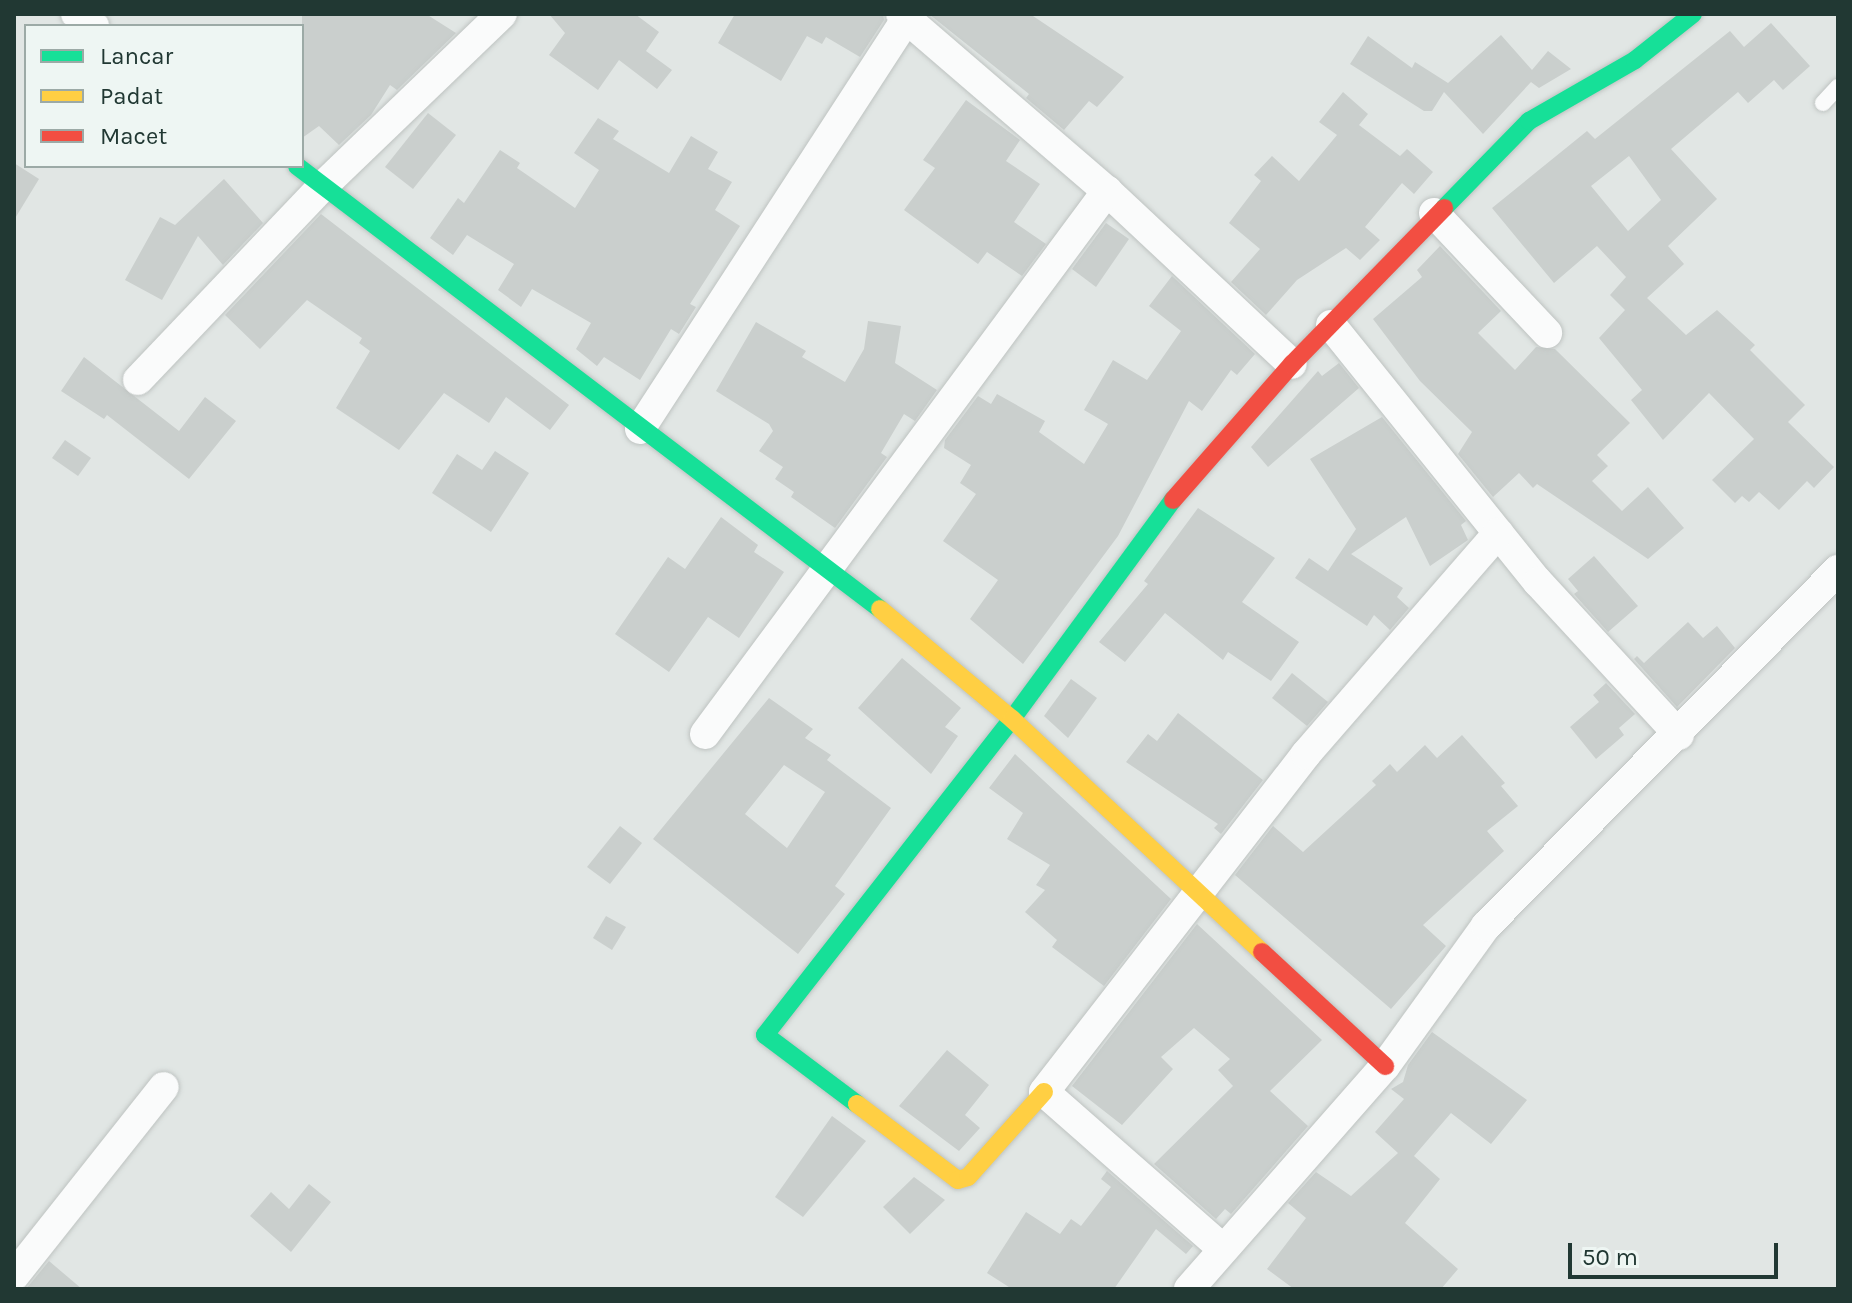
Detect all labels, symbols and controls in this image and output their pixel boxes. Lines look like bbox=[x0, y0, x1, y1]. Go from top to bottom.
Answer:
legend bbox=[24, 24, 304, 168]
text: Lancar bbox=[100, 42, 173, 70]
text: Padat bbox=[100, 82, 163, 110]
text: Macet bbox=[100, 122, 167, 150]
scale bar bbox=[1572, 1227, 1782, 1277]
text: 50 m bbox=[1582, 1243, 1638, 1271]

